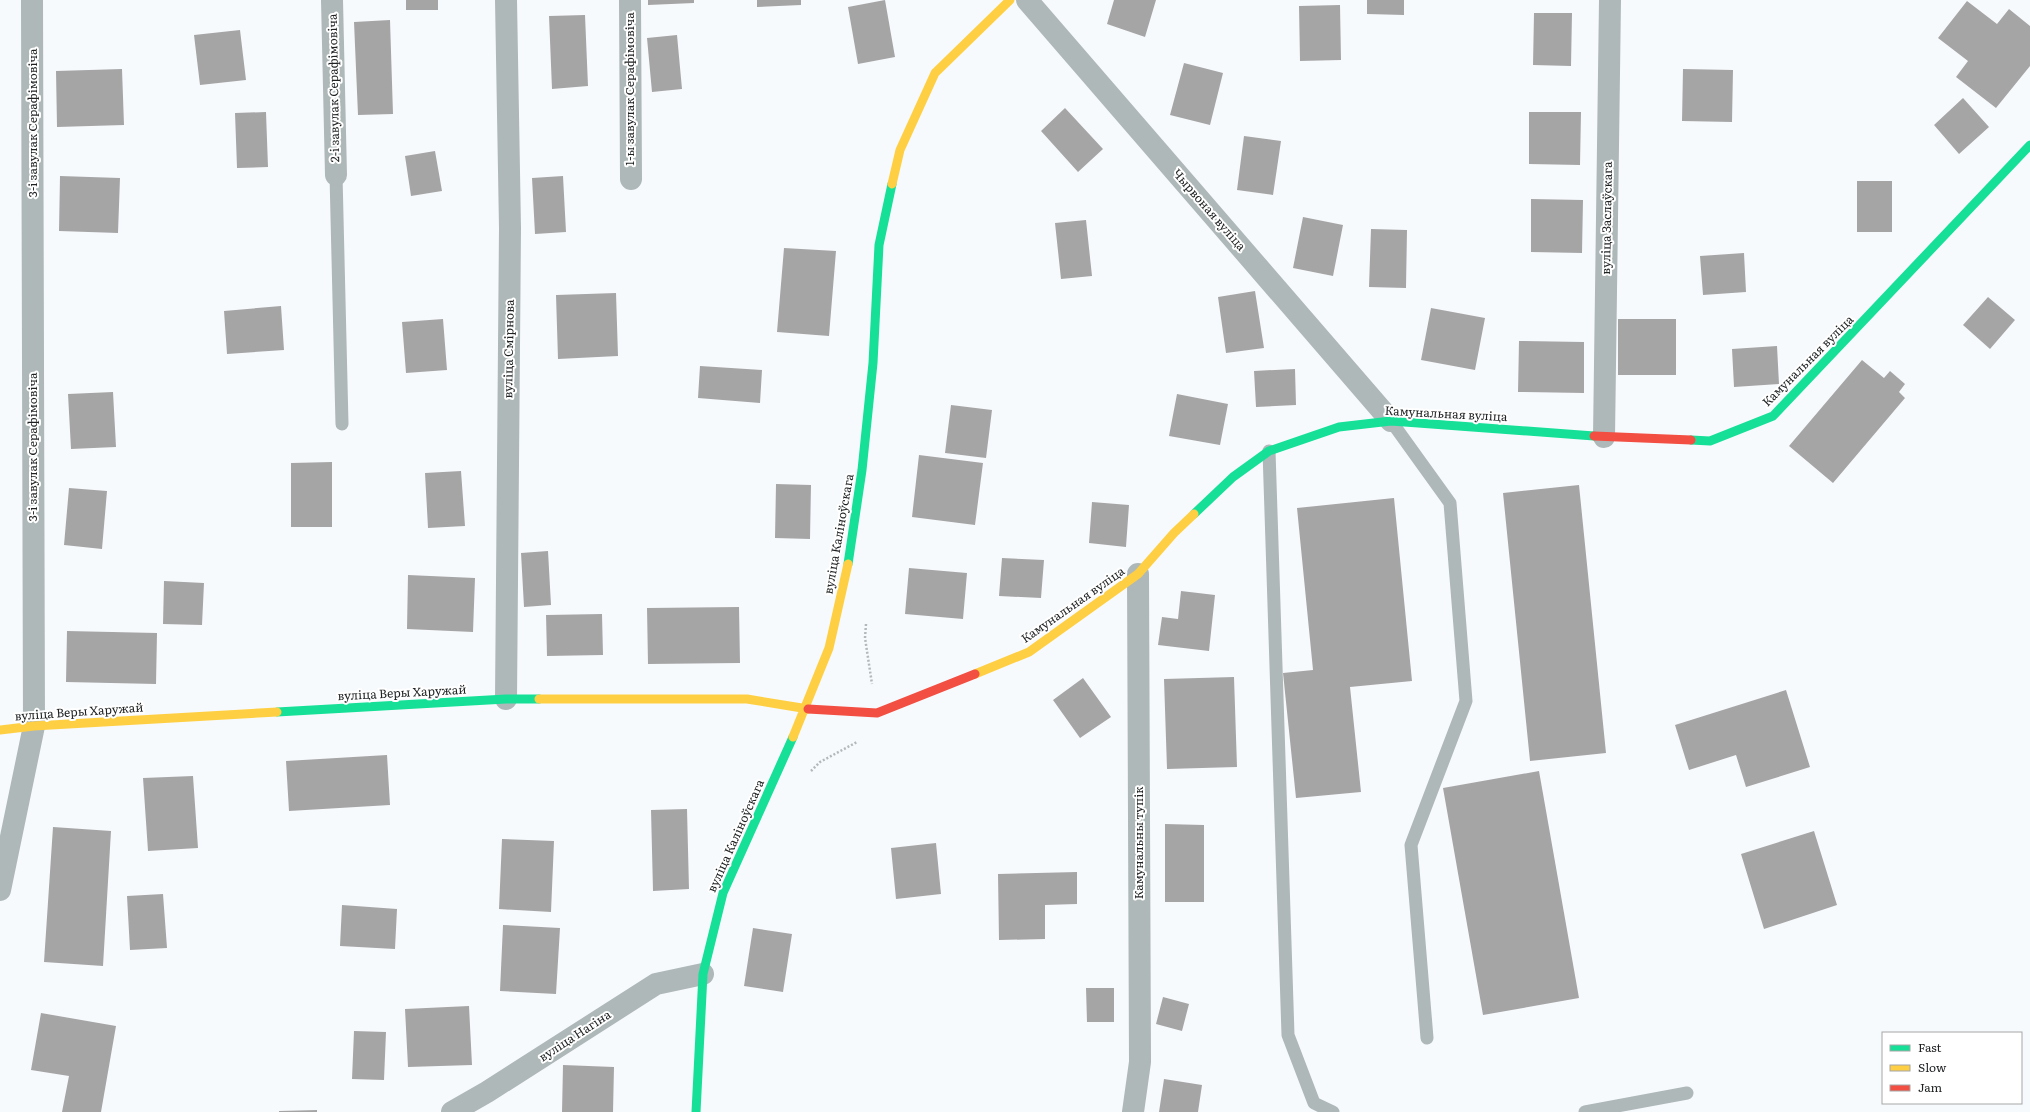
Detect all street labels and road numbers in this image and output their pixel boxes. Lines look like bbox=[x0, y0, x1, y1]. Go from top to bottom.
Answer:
street label: 1-ы завулак Серафімовіча bbox=[620, 12, 638, 166]
street label: 2-і завулак Серафімовіча bbox=[323, 13, 343, 163]
street label: 3-і завулак Серафімовіча bbox=[23, 48, 41, 198]
street label: вуліца Заслаўскага bbox=[1596, 161, 1616, 275]
street label: Чырвоная вуліца bbox=[1169, 164, 1251, 255]
street label: вуліца Смірнова bbox=[498, 299, 518, 399]
street label: Камунальная вуліца bbox=[1757, 310, 1857, 410]
street label: 3-і завулак Серафімовіча bbox=[23, 372, 41, 522]
street label: Камунальная вуліца bbox=[1384, 401, 1508, 425]
street label: вуліца Каліноўскага bbox=[819, 472, 858, 595]
street label: Камунальная вуліца bbox=[1017, 561, 1128, 647]
street label: вуліца Веры Харужай bbox=[337, 680, 467, 704]
street label: вуліца Веры Харужай bbox=[14, 698, 144, 724]
street label: вуліца Каліноўскага bbox=[702, 776, 768, 895]
street label: Камунальны тупік bbox=[1129, 787, 1147, 899]
street label: вуліца Нагіна bbox=[535, 1005, 615, 1065]

